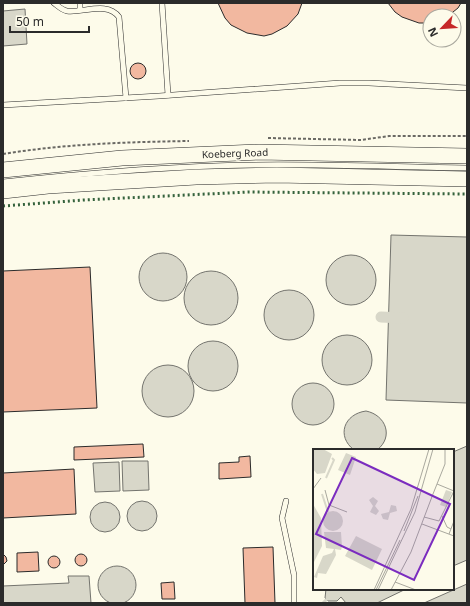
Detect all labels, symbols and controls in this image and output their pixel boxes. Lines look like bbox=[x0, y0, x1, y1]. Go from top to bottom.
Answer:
scale bar bbox=[10, 8, 89, 34]
north arrow bbox=[422, 8, 462, 48]
text: 50 m bbox=[16, 13, 44, 30]
text: N bbox=[424, 25, 441, 40]
street label: Koeberg Road bbox=[202, 145, 268, 161]
inset map bbox=[313, 449, 454, 590]

